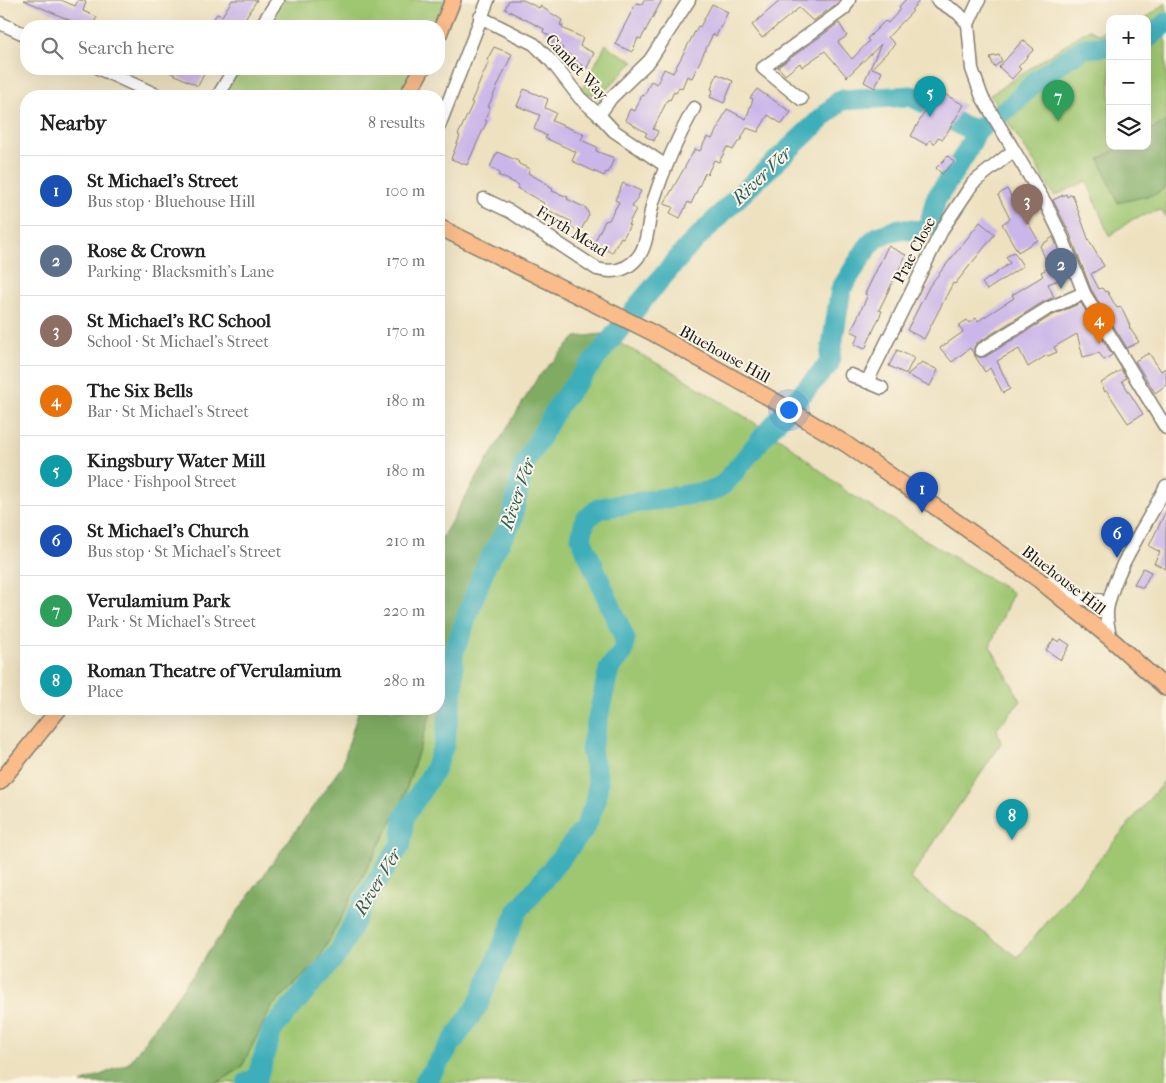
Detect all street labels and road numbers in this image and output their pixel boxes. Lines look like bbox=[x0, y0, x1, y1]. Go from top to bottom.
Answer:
street label: Camlet Way bbox=[542, 30, 613, 104]
street label: Fryth Mead bbox=[533, 202, 611, 261]
street label: Prae Close bbox=[889, 214, 939, 286]
street label: Bluehouse Hill bbox=[676, 321, 774, 387]
street label: Bluehouse Hill bbox=[1018, 541, 1110, 619]

